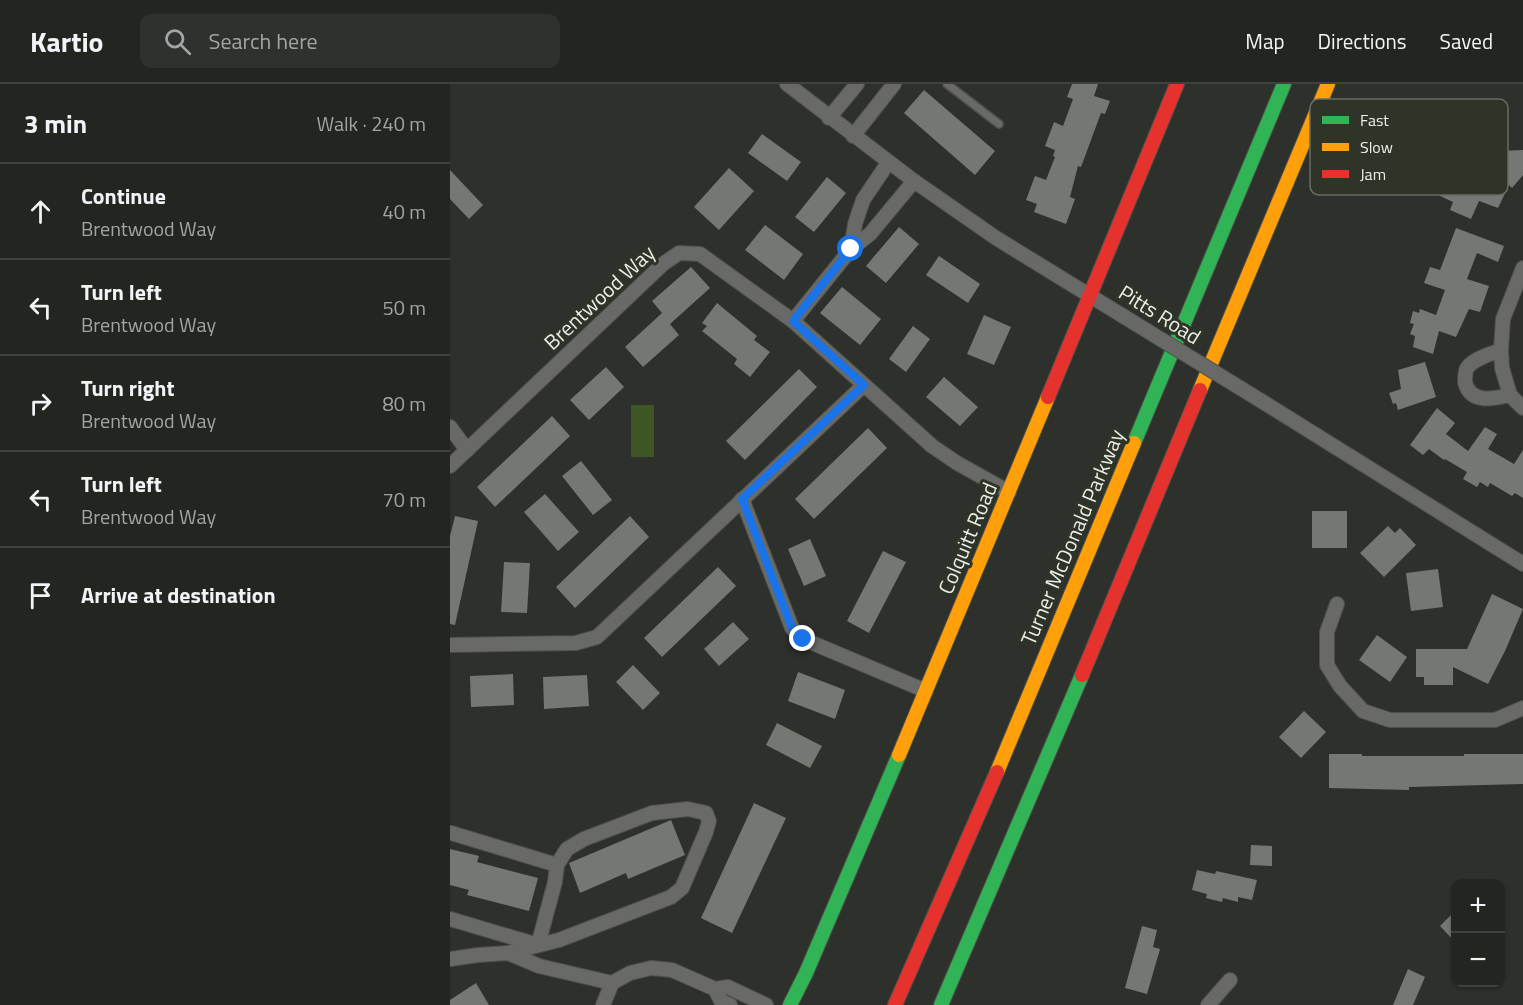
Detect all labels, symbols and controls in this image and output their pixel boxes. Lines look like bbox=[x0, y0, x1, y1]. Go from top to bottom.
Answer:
search box bbox=[140, 14, 560, 68]
text: Kartio bbox=[30, 20, 104, 63]
text: Search here bbox=[209, 24, 318, 58]
icon: search bbox=[161, 25, 194, 58]
text: Map bbox=[1245, 25, 1285, 57]
text: Directions bbox=[1318, 25, 1407, 57]
text: Saved bbox=[1440, 25, 1493, 57]
legend bbox=[1310, 99, 1508, 195]
text: 3 min bbox=[24, 104, 87, 143]
text: Walk · 240 m bbox=[317, 108, 426, 139]
text: Fast bbox=[1360, 108, 1389, 132]
text: Slow bbox=[1360, 135, 1393, 159]
text: Jam bbox=[1360, 162, 1386, 186]
text: Continue bbox=[81, 179, 166, 213]
icon: ahead bbox=[24, 195, 57, 228]
text: 40 m bbox=[382, 196, 426, 227]
text: Brentwood Way bbox=[81, 213, 216, 244]
route start bbox=[837, 235, 863, 261]
street label: Brentwood Way bbox=[536, 237, 662, 357]
text: Turn left bbox=[81, 275, 162, 309]
street label: Pitts Road bbox=[1113, 276, 1207, 352]
icon: left bbox=[24, 291, 57, 324]
text: 50 m bbox=[382, 292, 426, 323]
text: Brentwood Way bbox=[81, 309, 216, 340]
text: Turn right bbox=[81, 371, 175, 405]
icon: right bbox=[24, 387, 57, 420]
text: 80 m bbox=[382, 388, 426, 419]
text: Brentwood Way bbox=[81, 405, 216, 436]
street label: Turner McDonald Parkway bbox=[1012, 424, 1132, 650]
text: Turn left bbox=[81, 467, 162, 501]
street label: Colquitt Road bbox=[929, 477, 1005, 599]
icon: left bbox=[24, 483, 57, 516]
text: 70 m bbox=[382, 484, 426, 515]
text: Brentwood Way bbox=[81, 501, 216, 532]
text: Arrive at destination bbox=[81, 578, 276, 612]
icon: arrive bbox=[24, 579, 57, 612]
route end bbox=[789, 625, 815, 651]
map controls bbox=[1451, 879, 1505, 987]
button: + bbox=[1451, 879, 1505, 933]
button: − bbox=[1451, 933, 1505, 987]

